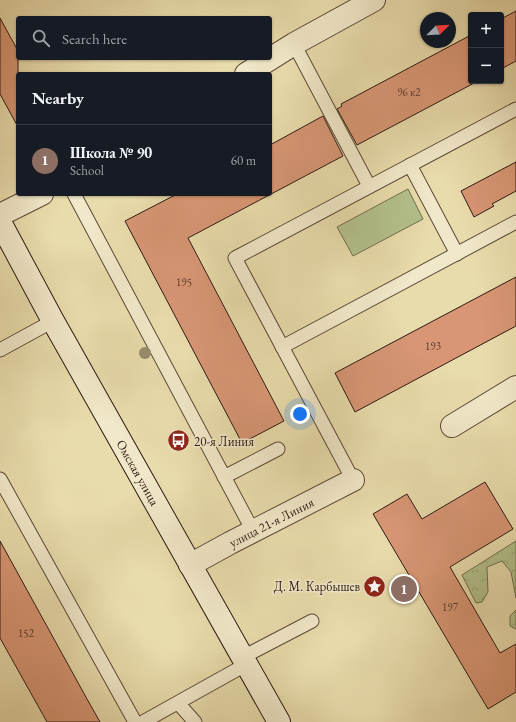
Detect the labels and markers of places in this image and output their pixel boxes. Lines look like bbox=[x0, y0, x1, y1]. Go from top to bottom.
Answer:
bus stop icon: 20-я Линия bbox=[166, 428, 192, 454]
place label: 20-я Линия bbox=[194, 433, 254, 450]
place icon: Д. М. Карбышев bbox=[362, 573, 388, 599]
pin: 1 bbox=[391, 574, 417, 604]
place label: Д. М. Карбышев bbox=[274, 578, 360, 595]

